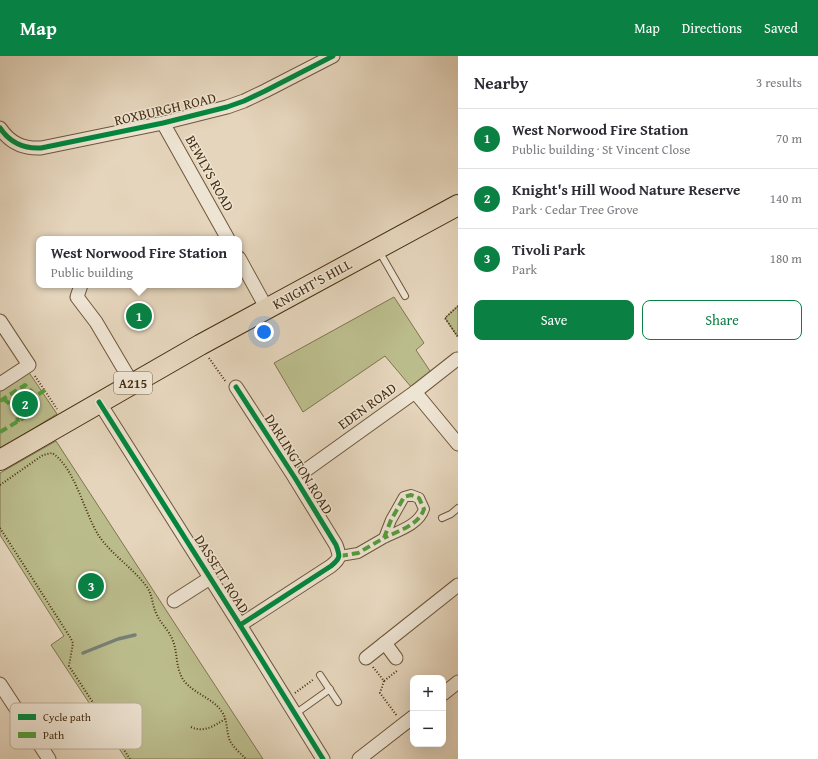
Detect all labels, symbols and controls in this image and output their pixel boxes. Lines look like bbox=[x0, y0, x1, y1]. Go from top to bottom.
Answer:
text: Map bbox=[20, 14, 57, 42]
text: Map bbox=[634, 18, 660, 38]
text: Directions bbox=[682, 18, 742, 38]
text: Saved bbox=[764, 18, 798, 38]
text: Nearby bbox=[474, 70, 528, 95]
text: 3 results bbox=[756, 73, 802, 92]
street label: ROXBURGH ROAD bbox=[112, 88, 218, 130]
text: West Norwood Fire Station bbox=[512, 119, 688, 140]
text: 1 bbox=[484, 129, 490, 148]
text: 70 m bbox=[776, 129, 802, 148]
street label: BEWLYS ROAD bbox=[181, 131, 239, 215]
text: Public building · St Vincent Close bbox=[512, 140, 690, 159]
text: Knight's Hill Wood Nature Reserve bbox=[512, 179, 740, 200]
text: 2 bbox=[484, 189, 490, 208]
text: 140 m bbox=[770, 189, 802, 208]
text: Park · Cedar Tree Grove bbox=[512, 200, 638, 219]
popup bbox=[36, 236, 242, 288]
text: Tivoli Park bbox=[512, 239, 585, 260]
text: West Norwood Fire Station bbox=[51, 242, 227, 263]
text: 3 bbox=[484, 249, 490, 268]
text: 180 m bbox=[770, 249, 802, 268]
street label: KNIGHT'S HILL bbox=[269, 254, 355, 314]
text: Park bbox=[512, 260, 537, 279]
text: Public building bbox=[51, 263, 133, 282]
button: Save bbox=[474, 300, 634, 340]
button: Share bbox=[642, 300, 802, 340]
pin: 1 bbox=[126, 301, 152, 331]
your location bbox=[254, 322, 274, 342]
road number: A215 bbox=[114, 372, 152, 394]
street label: EDEN ROAD bbox=[334, 378, 400, 434]
pin: 2 bbox=[12, 389, 38, 419]
street label: DARLINGTON ROAD bbox=[260, 410, 338, 518]
street label: DASSETT ROAD bbox=[190, 531, 254, 617]
pin: 3 bbox=[78, 571, 104, 601]
map controls bbox=[410, 675, 446, 747]
button: + bbox=[410, 675, 446, 711]
legend bbox=[10, 703, 142, 749]
text: Cycle path bbox=[43, 709, 92, 725]
button: − bbox=[410, 711, 446, 747]
text: Path bbox=[43, 727, 65, 743]

